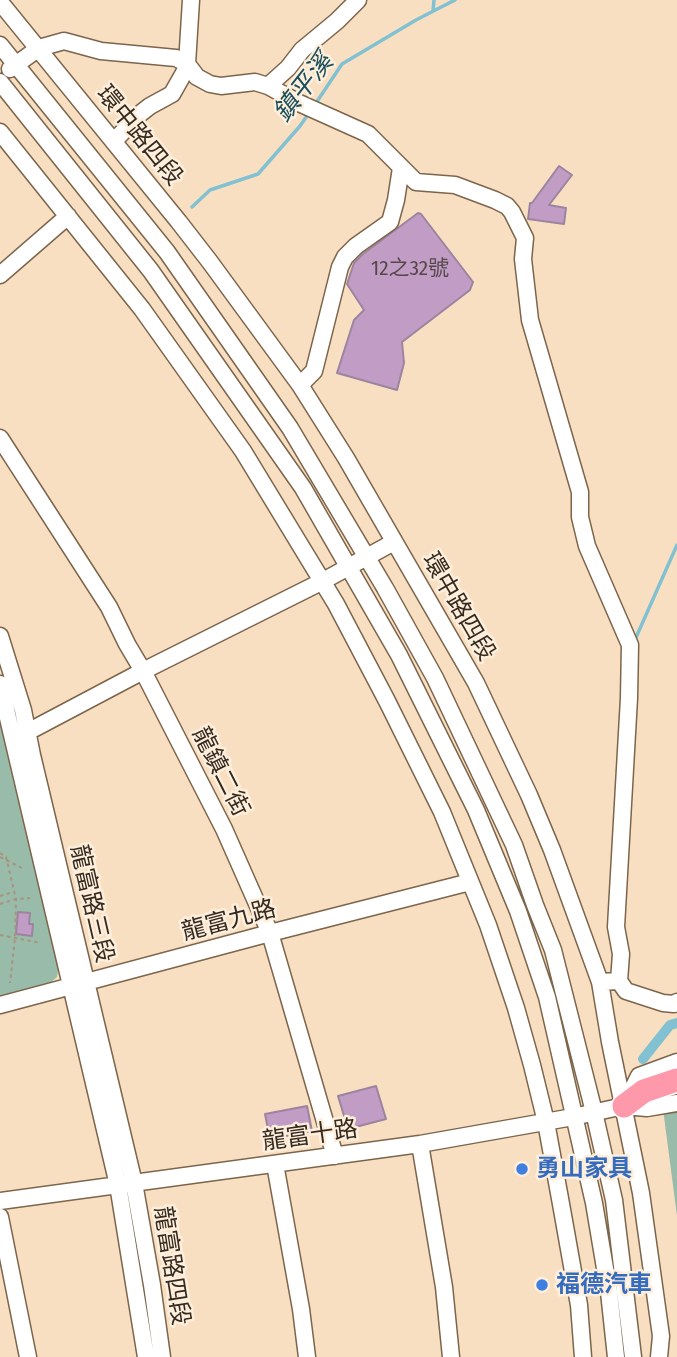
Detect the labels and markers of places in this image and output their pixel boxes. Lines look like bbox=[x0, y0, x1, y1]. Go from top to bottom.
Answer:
place label: 勇山家具 bbox=[536, 1155, 632, 1183]
marker: 勇山家具 bbox=[514, 1161, 530, 1177]
place label: 福德汽車 bbox=[556, 1271, 652, 1299]
marker: 福德汽車 bbox=[534, 1277, 550, 1293]

